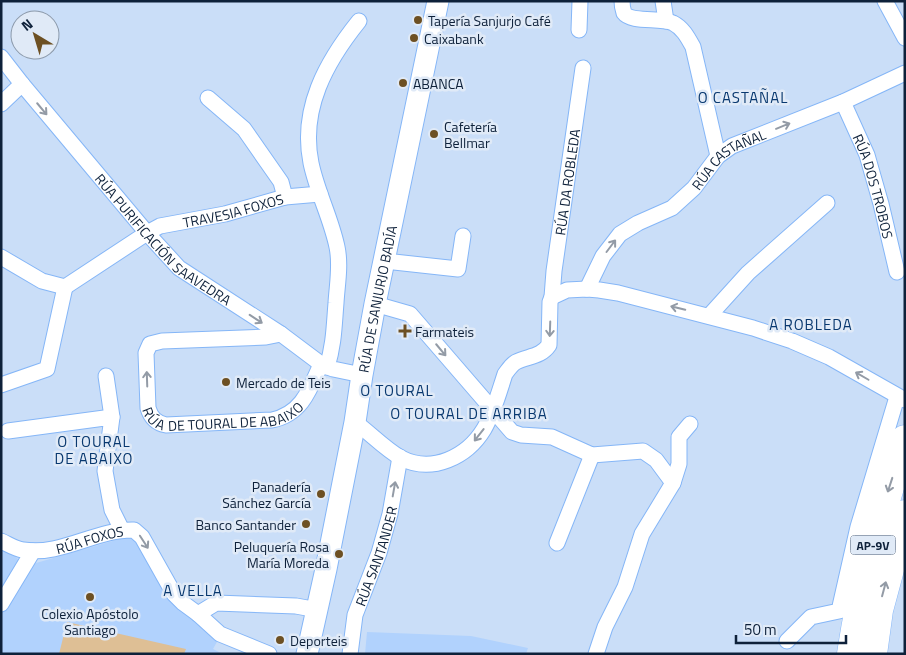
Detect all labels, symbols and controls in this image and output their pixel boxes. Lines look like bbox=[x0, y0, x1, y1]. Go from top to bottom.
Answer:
north arrow bbox=[10, 10, 60, 60]
place label: Tapería Sanjurjo Café bbox=[428, 10, 551, 31]
text: N bbox=[16, 13, 37, 36]
marker: Tapería Sanjurjo Café bbox=[412, 14, 424, 26]
place label: Caixabank bbox=[424, 28, 484, 49]
marker: Caixabank bbox=[408, 32, 420, 44]
place label: ABANCA bbox=[413, 73, 464, 94]
marker: ABANCA bbox=[397, 77, 409, 89]
district label: O CASTAÑAL bbox=[698, 86, 788, 109]
one-way arrow bbox=[37, 102, 48, 115]
place label: Cafetería Bellmar bbox=[444, 116, 497, 153]
one-way arrow bbox=[775, 121, 790, 131]
street label: RÚA CASTAÑAL bbox=[686, 123, 769, 194]
street label: RÚA DA ROBLEDA bbox=[549, 127, 585, 237]
marker: Cafetería Bellmar bbox=[428, 128, 440, 140]
street label: RÚA DOS TROBOS bbox=[848, 130, 899, 241]
street label: RÚA PURIFICACIÓN SAAVEDRA bbox=[90, 168, 236, 310]
street label: TRAVESIA FOXOS bbox=[181, 188, 286, 232]
street label: RÚA DE SANJURJO BADÍA bbox=[352, 223, 402, 374]
one-way arrow bbox=[605, 240, 616, 253]
one-way arrow bbox=[670, 303, 686, 313]
district label: A ROBLEDA bbox=[769, 313, 853, 336]
one-way arrow bbox=[249, 314, 263, 324]
place label: Farmateis bbox=[415, 321, 474, 342]
one-way arrow bbox=[545, 321, 554, 337]
marker: Farmateis bbox=[399, 325, 411, 337]
one-way arrow bbox=[435, 343, 447, 356]
one-way arrow bbox=[142, 371, 151, 387]
one-way arrow bbox=[856, 371, 870, 381]
place label: Mercado de Teis bbox=[236, 372, 331, 393]
marker: Mercado de Teis bbox=[220, 376, 232, 388]
district label: O TOURAL bbox=[360, 379, 434, 402]
street label: RÚA DE TOURAL DE ABAIXO bbox=[142, 390, 308, 410]
text: RÚA DE TOURAL DE ABAIXO bbox=[138, 396, 308, 436]
district label: O TOURAL DE ARRIBA bbox=[390, 402, 548, 425]
one-way arrow bbox=[473, 429, 484, 442]
district label: O TOURAL DE ABAIXO bbox=[55, 430, 133, 470]
place label: Panadería Sánchez García bbox=[222, 476, 311, 513]
one-way arrow bbox=[884, 477, 894, 493]
one-way arrow bbox=[390, 482, 400, 498]
marker: Panadería Sánchez García bbox=[315, 488, 327, 500]
street label: RÚA SANTANDER bbox=[349, 505, 402, 609]
place label: Banco Santander bbox=[196, 514, 296, 535]
marker: Banco Santander bbox=[300, 518, 312, 530]
street label: RÚA FOXOS bbox=[54, 520, 125, 559]
one-way arrow bbox=[139, 535, 149, 549]
place label: Peluquería Rosa María Moreda bbox=[234, 536, 329, 573]
road number: AP-9V bbox=[850, 536, 896, 554]
marker: Peluquería Rosa María Moreda bbox=[333, 548, 345, 560]
district label: A VELLA bbox=[163, 579, 223, 602]
one-way arrow bbox=[880, 581, 890, 597]
marker: Colexio Apóstolo Santiago bbox=[84, 591, 96, 603]
place label: Colexio Apóstolo Santiago bbox=[41, 603, 139, 640]
scale bar bbox=[736, 612, 846, 644]
text: 50 m bbox=[744, 618, 777, 641]
place label: Deporteis bbox=[290, 630, 347, 651]
marker: Deporteis bbox=[274, 634, 286, 646]

